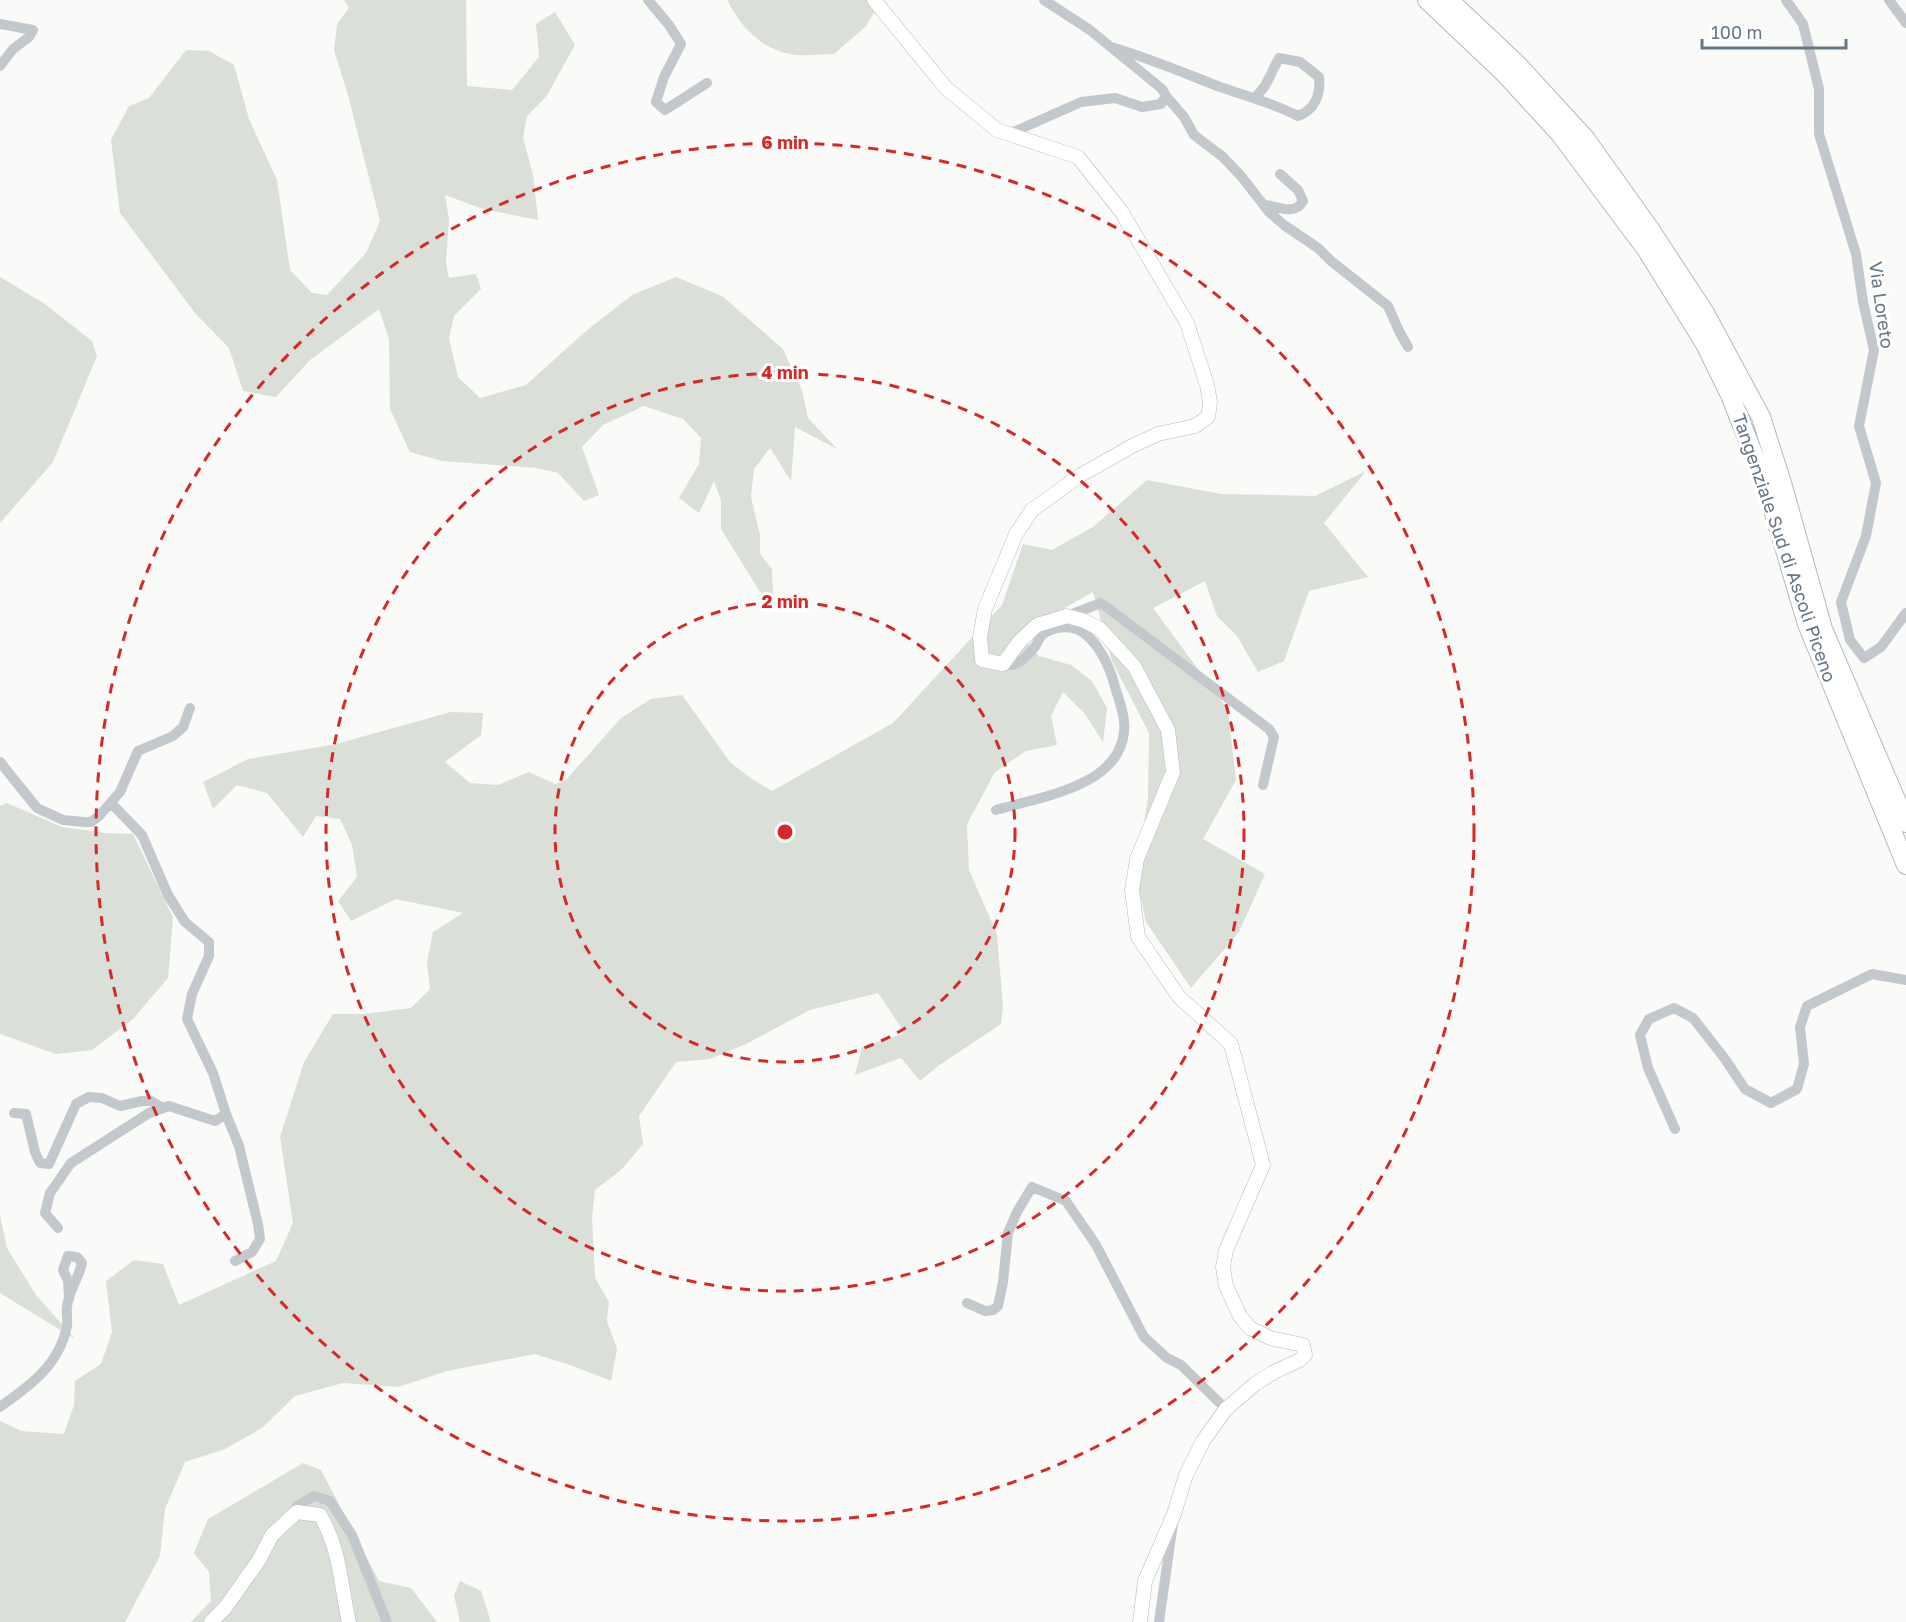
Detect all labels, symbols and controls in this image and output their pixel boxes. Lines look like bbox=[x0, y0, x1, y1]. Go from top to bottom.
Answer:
scale bar bbox=[1702, 12, 1846, 50]
text: 100 m bbox=[1711, 21, 1762, 43]
text: 6 min bbox=[761, 131, 809, 153]
street label: Via Loreto bbox=[1865, 260, 1899, 350]
text: 4 min bbox=[761, 361, 809, 383]
street label: Tangenziale Sud di Ascoli Piceno bbox=[1729, 411, 1841, 685]
text: 2 min bbox=[761, 590, 809, 612]
centre of rings bbox=[775, 822, 795, 842]

